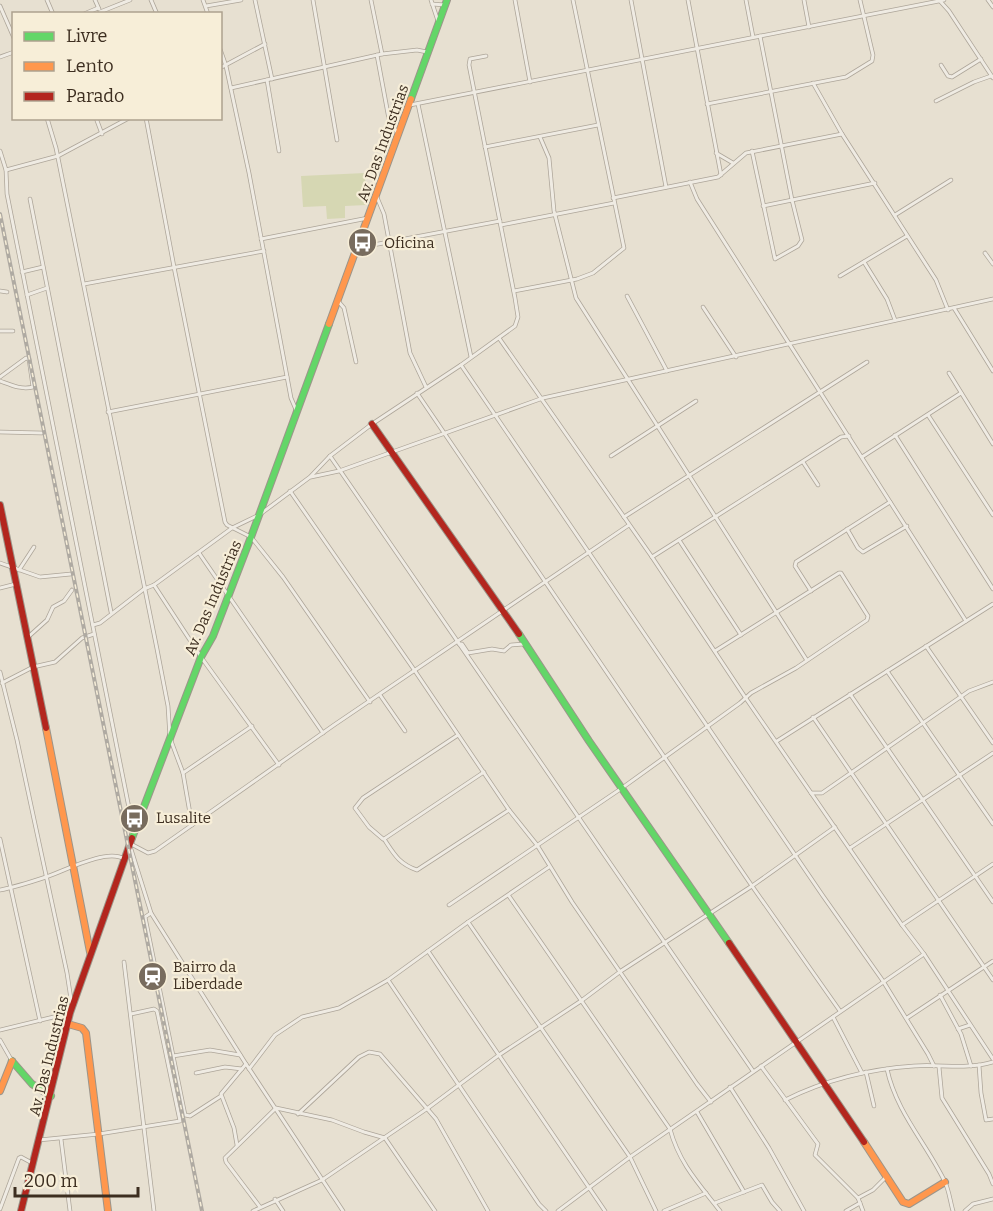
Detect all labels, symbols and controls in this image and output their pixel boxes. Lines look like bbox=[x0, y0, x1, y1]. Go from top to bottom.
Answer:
legend bbox=[12, 12, 222, 120]
text: Livre bbox=[66, 25, 107, 47]
text: Lento bbox=[66, 55, 114, 77]
street label: Av. Das Industrias bbox=[353, 82, 413, 204]
text: Parado bbox=[66, 85, 124, 107]
bus stop icon: Oficina bbox=[347, 227, 379, 259]
place label: Oficina bbox=[384, 234, 434, 252]
street label: Av. Das Industrias bbox=[181, 538, 245, 658]
bus stop icon: Lusalite bbox=[119, 802, 151, 834]
place label: Lusalite bbox=[156, 809, 211, 827]
place label: Bairro da Liberdade bbox=[173, 958, 243, 993]
station icon: Bairro da Liberdade bbox=[136, 960, 168, 992]
street label: Av. Das Industrias bbox=[25, 994, 73, 1118]
scale bar bbox=[15, 1160, 138, 1198]
text: 200 m bbox=[24, 1170, 78, 1192]

